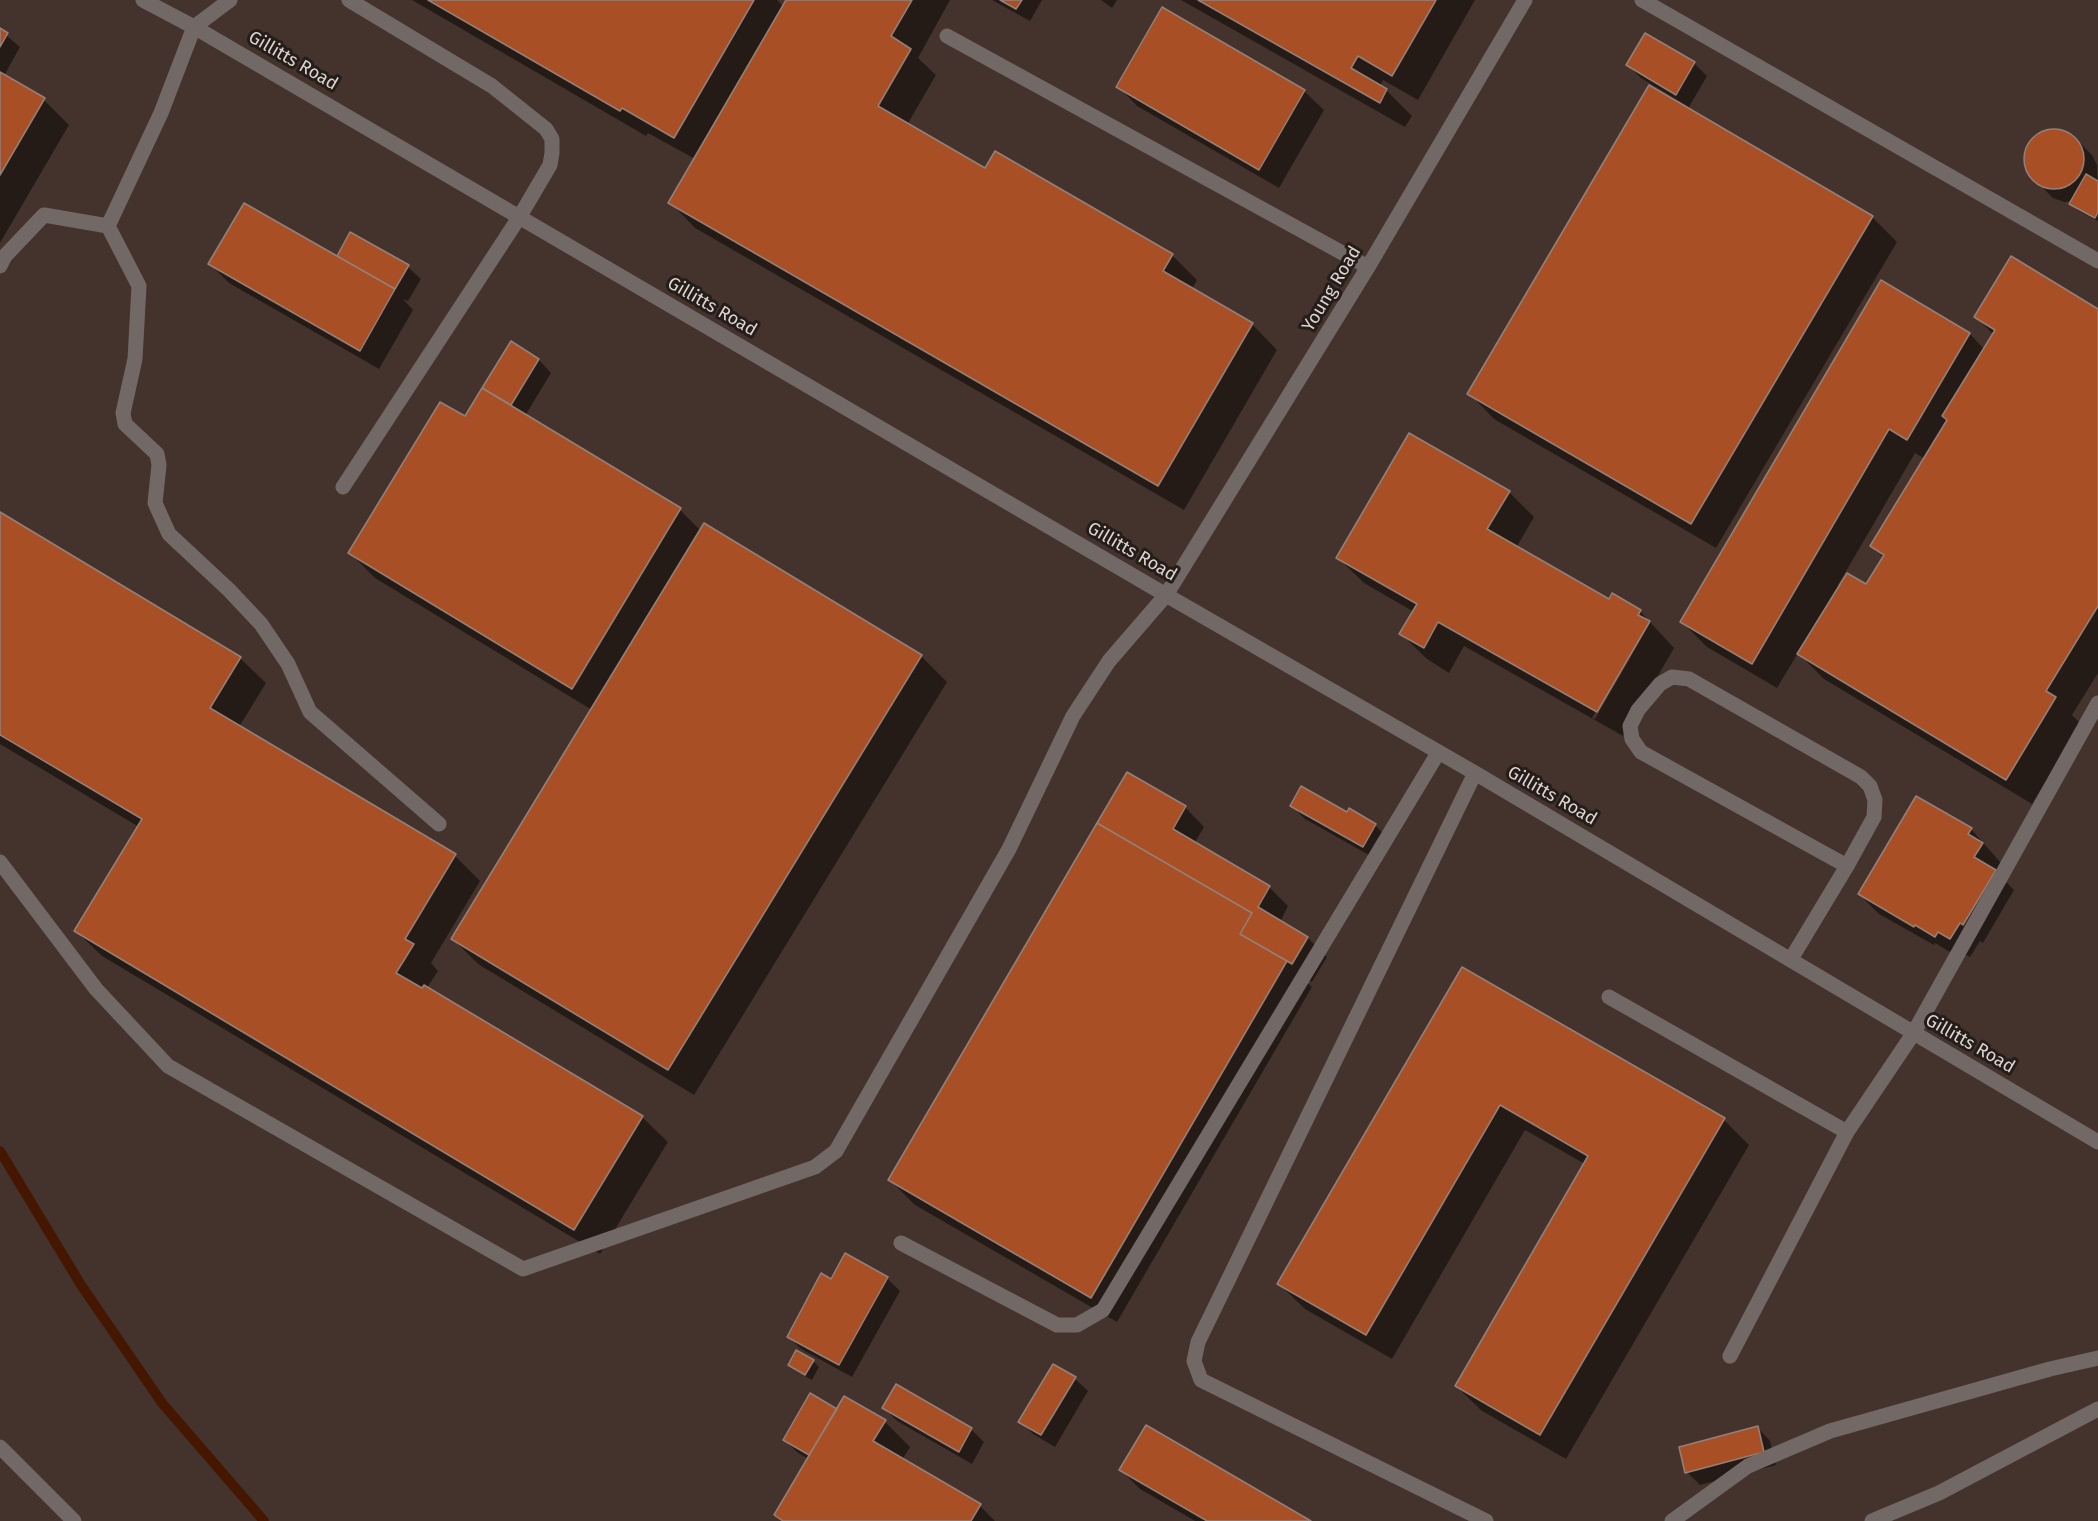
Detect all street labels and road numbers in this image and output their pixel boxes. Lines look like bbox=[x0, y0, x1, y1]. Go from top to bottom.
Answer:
street label: Gillitts Road bbox=[244, 27, 342, 95]
street label: Young Road bbox=[1298, 242, 1366, 336]
street label: Gillitts Road bbox=[663, 273, 761, 341]
street label: Gillitts Road bbox=[1083, 518, 1181, 586]
street label: Gillitts Road bbox=[1503, 762, 1601, 830]
street label: Gillitts Road bbox=[1921, 1010, 2019, 1078]

